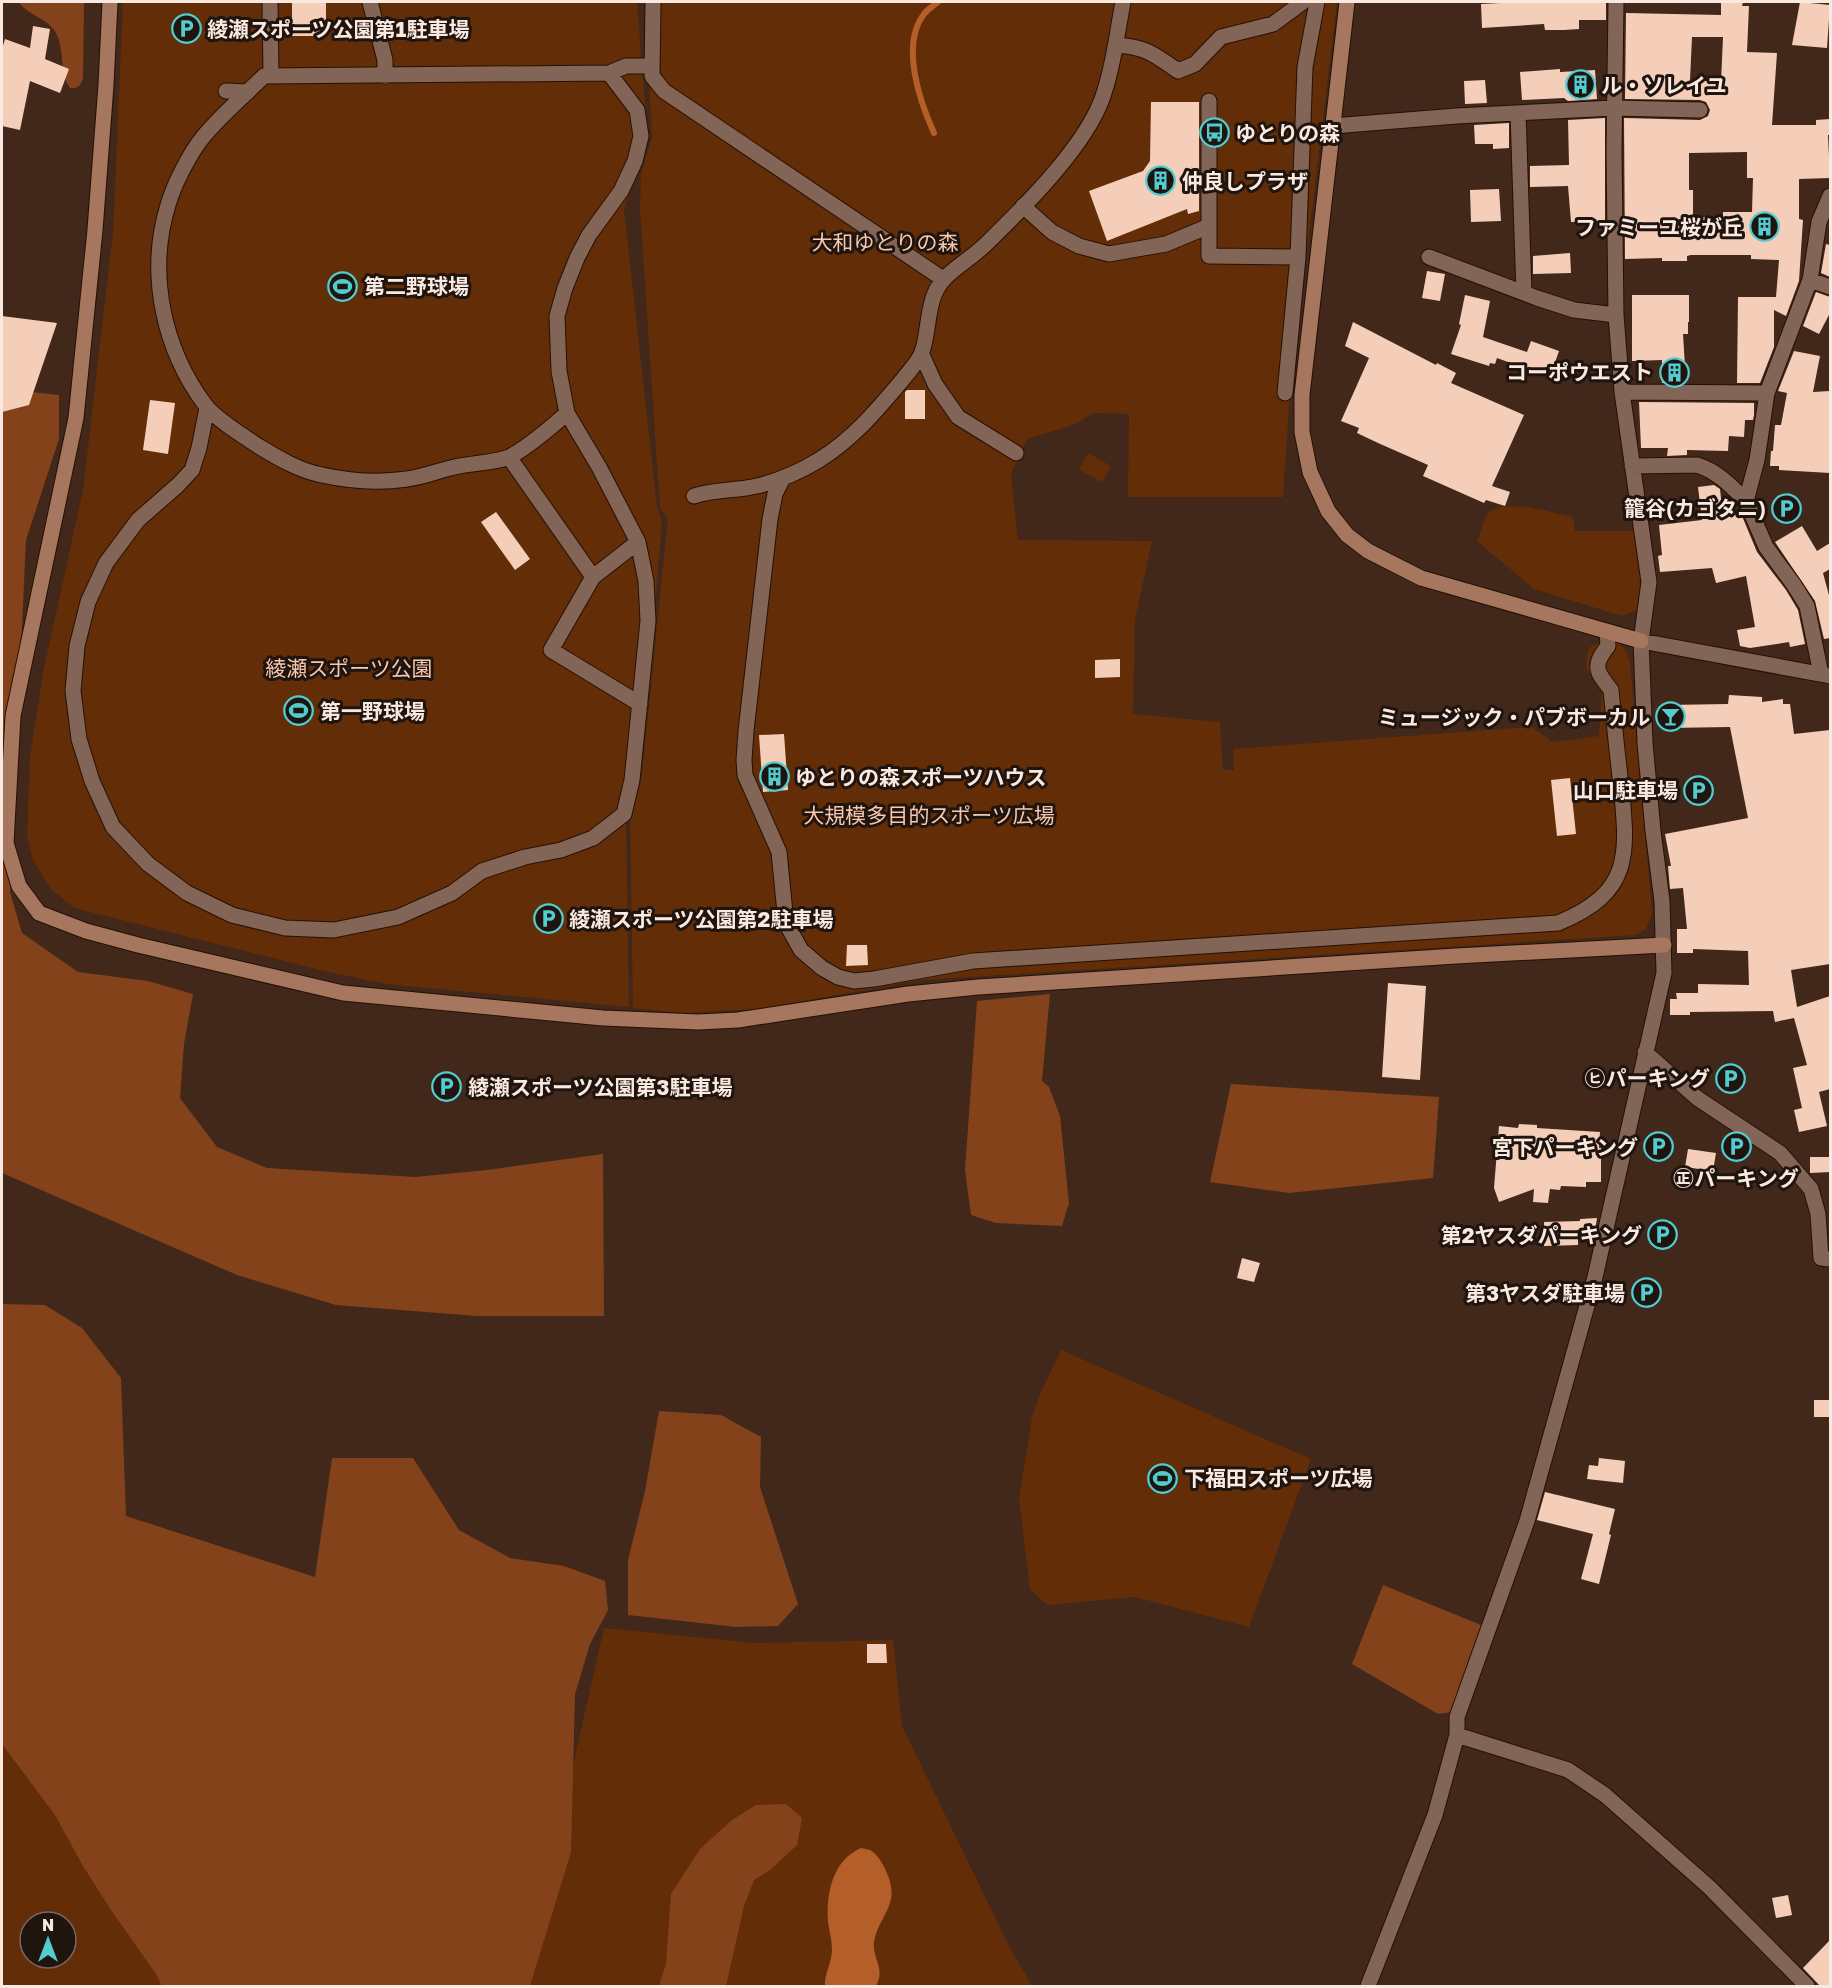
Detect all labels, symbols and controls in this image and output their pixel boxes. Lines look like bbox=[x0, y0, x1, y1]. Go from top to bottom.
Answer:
parking icon: 綾瀬スポーツ公園第1駐車場 bbox=[170, 13, 202, 45]
place label: 綾瀬スポーツ公園第1駐車場 bbox=[207, 16, 469, 42]
building icon: ル・ソレイユ bbox=[1564, 69, 1596, 101]
place label: ル・ソレイユ bbox=[1601, 72, 1727, 98]
bus stop icon: ゆとりの森 bbox=[1198, 117, 1230, 149]
place label: ゆとりの森 bbox=[1235, 120, 1340, 146]
building icon: 仲良しプラザ bbox=[1145, 165, 1177, 197]
place label: 仲良しプラザ bbox=[1182, 168, 1308, 194]
building icon: ファミーユ桜が丘 bbox=[1748, 211, 1780, 243]
place label: ファミーユ桜が丘 bbox=[1575, 214, 1743, 240]
park label: 大和ゆとりの森 bbox=[812, 229, 959, 255]
sports icon: 第二野球場 bbox=[327, 270, 359, 302]
place label: 第二野球場 bbox=[364, 273, 469, 299]
building icon: コーポウエスト bbox=[1658, 356, 1690, 388]
place label: コーポウエスト bbox=[1506, 359, 1653, 385]
parking icon: 籠谷(カゴタニ) bbox=[1771, 492, 1803, 524]
place label: 籠谷(カゴタニ) bbox=[1624, 495, 1766, 521]
park label: 綾瀬スポーツ公園 bbox=[265, 655, 433, 681]
sports icon: 第一野球場 bbox=[283, 695, 315, 727]
place label: 第一野球場 bbox=[320, 698, 425, 724]
bar icon: ミュージック・パブボーカル bbox=[1655, 701, 1687, 733]
place label: ミュージック・パブボーカル bbox=[1378, 704, 1650, 730]
building icon: ゆとりの森スポーツハウス bbox=[758, 761, 790, 793]
place label: ゆとりの森スポーツハウス bbox=[795, 764, 1047, 790]
parking icon: 山口駐車場 bbox=[1683, 774, 1715, 806]
place label: 山口駐車場 bbox=[1573, 777, 1678, 803]
park label: 大規模多目的スポーツ広場 bbox=[803, 802, 1055, 828]
parking icon: 綾瀬スポーツ公園第2駐車場 bbox=[532, 903, 564, 935]
place label: 綾瀬スポーツ公園第2駐車場 bbox=[569, 906, 833, 932]
parking icon: ㋪パーキング bbox=[1715, 1062, 1747, 1094]
place label: ㋪パーキング bbox=[1585, 1065, 1710, 1091]
parking icon: 綾瀬スポーツ公園第3駐車場 bbox=[431, 1071, 463, 1103]
place label: 綾瀬スポーツ公園第3駐車場 bbox=[468, 1074, 732, 1100]
parking icon: 宮下パーキング bbox=[1643, 1131, 1675, 1163]
parking icon: ㊣パーキング bbox=[1720, 1131, 1752, 1163]
place label: 宮下パーキング bbox=[1492, 1134, 1638, 1160]
place label: ㊣パーキング bbox=[1673, 1165, 1799, 1191]
parking icon: 第2ヤスダパーキング bbox=[1647, 1219, 1679, 1251]
place label: 第2ヤスダパーキング bbox=[1441, 1222, 1642, 1248]
parking icon: 第3ヤスダ駐車場 bbox=[1630, 1277, 1662, 1309]
place label: 第3ヤスダ駐車場 bbox=[1465, 1280, 1625, 1306]
sports icon: 下福田スポーツ広場 bbox=[1147, 1462, 1179, 1494]
place label: 下福田スポーツ広場 bbox=[1184, 1465, 1373, 1491]
north arrow bbox=[18, 1910, 78, 1970]
text: N bbox=[42, 1915, 54, 1935]

